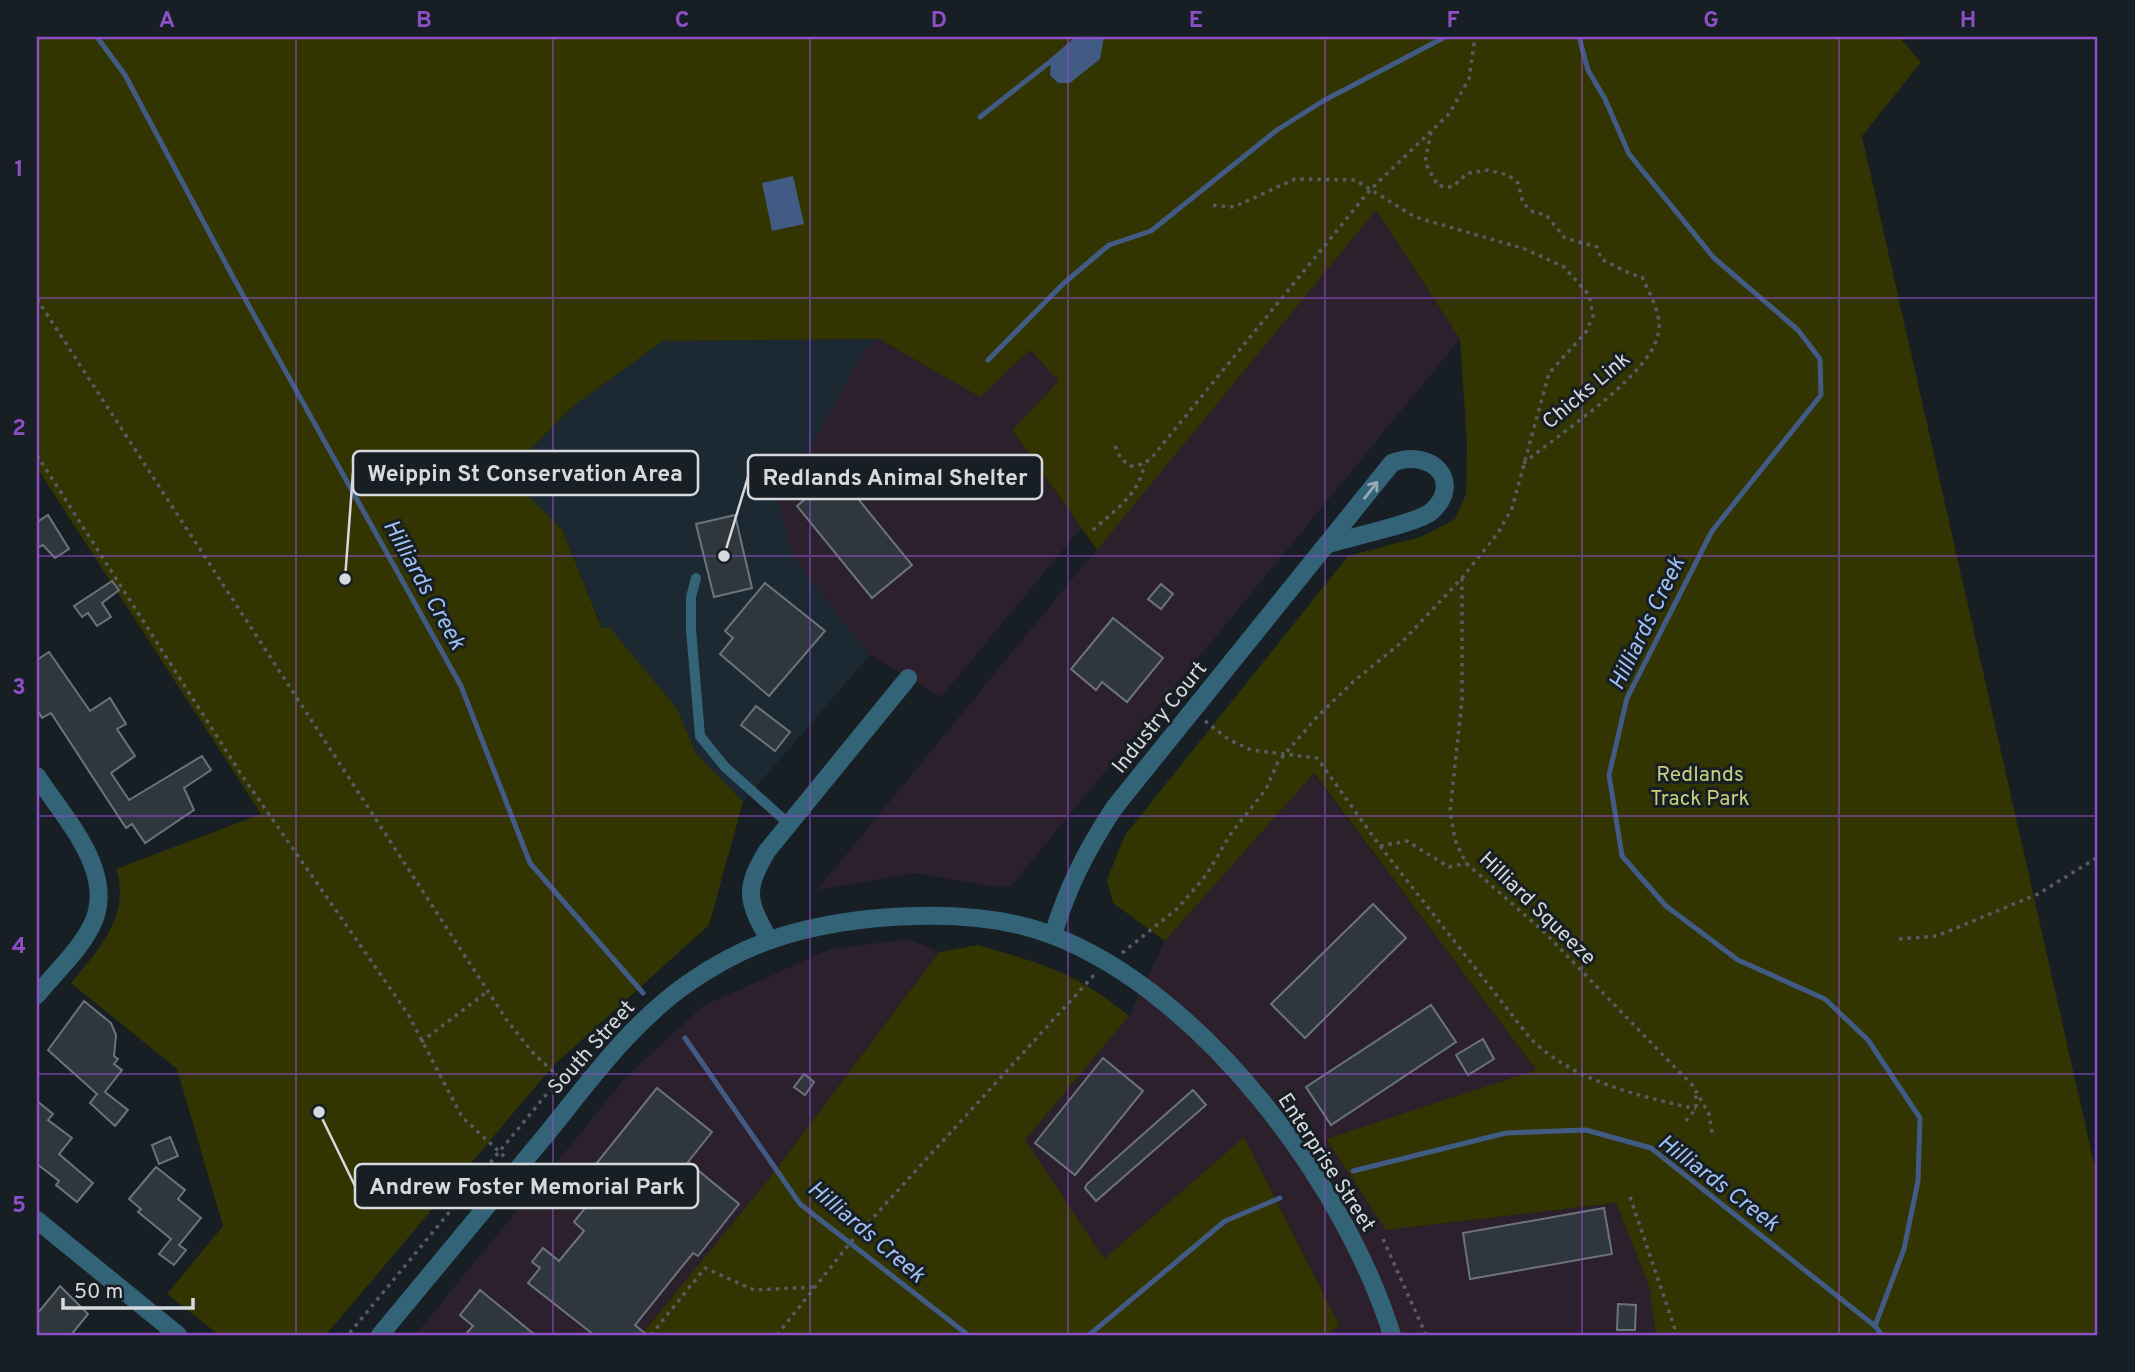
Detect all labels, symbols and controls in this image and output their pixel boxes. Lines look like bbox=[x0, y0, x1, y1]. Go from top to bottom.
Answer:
text: A bbox=[159, 7, 175, 36]
text: B bbox=[416, 7, 432, 36]
text: C bbox=[675, 7, 689, 36]
text: D bbox=[931, 7, 947, 36]
text: E bbox=[1189, 7, 1203, 36]
text: F bbox=[1446, 7, 1460, 36]
text: G bbox=[1703, 7, 1719, 36]
text: H bbox=[1960, 7, 1976, 36]
text: 1 bbox=[14, 156, 24, 185]
street label: Chicks Link bbox=[1537, 346, 1637, 436]
text: 2 bbox=[12, 415, 26, 444]
callout: Weippin St Conservation Area bbox=[353, 451, 698, 495]
callout: Redlands Animal Shelter bbox=[748, 455, 1042, 499]
text: Weippin St Conservation Area bbox=[367, 461, 683, 490]
text: Redlands Animal Shelter bbox=[762, 465, 1028, 494]
one-way arrow bbox=[1363, 481, 1378, 500]
water label: Hilliards Creek bbox=[375, 515, 471, 656]
water label: Hilliards Creek bbox=[1604, 552, 1693, 695]
street label: Industry Court bbox=[1107, 656, 1214, 780]
text: 3 bbox=[12, 674, 26, 703]
park label: Redlands Track Park bbox=[1650, 762, 1750, 813]
street label: Hilliard Squeeze bbox=[1473, 846, 1601, 972]
text: 4 bbox=[12, 933, 26, 962]
street label: South Street bbox=[543, 995, 642, 1101]
street label: Enterprise Street bbox=[1271, 1088, 1381, 1237]
water label: Hilliards Creek bbox=[1651, 1129, 1784, 1239]
callout: Andrew Foster Memorial Park bbox=[355, 1164, 698, 1208]
text: Andrew Foster Memorial Park bbox=[369, 1174, 685, 1203]
water label: Hilliards Creek bbox=[801, 1175, 930, 1291]
text: 5 bbox=[12, 1192, 26, 1221]
scale bar bbox=[63, 1267, 192, 1311]
text: 50 m bbox=[74, 1279, 123, 1306]

